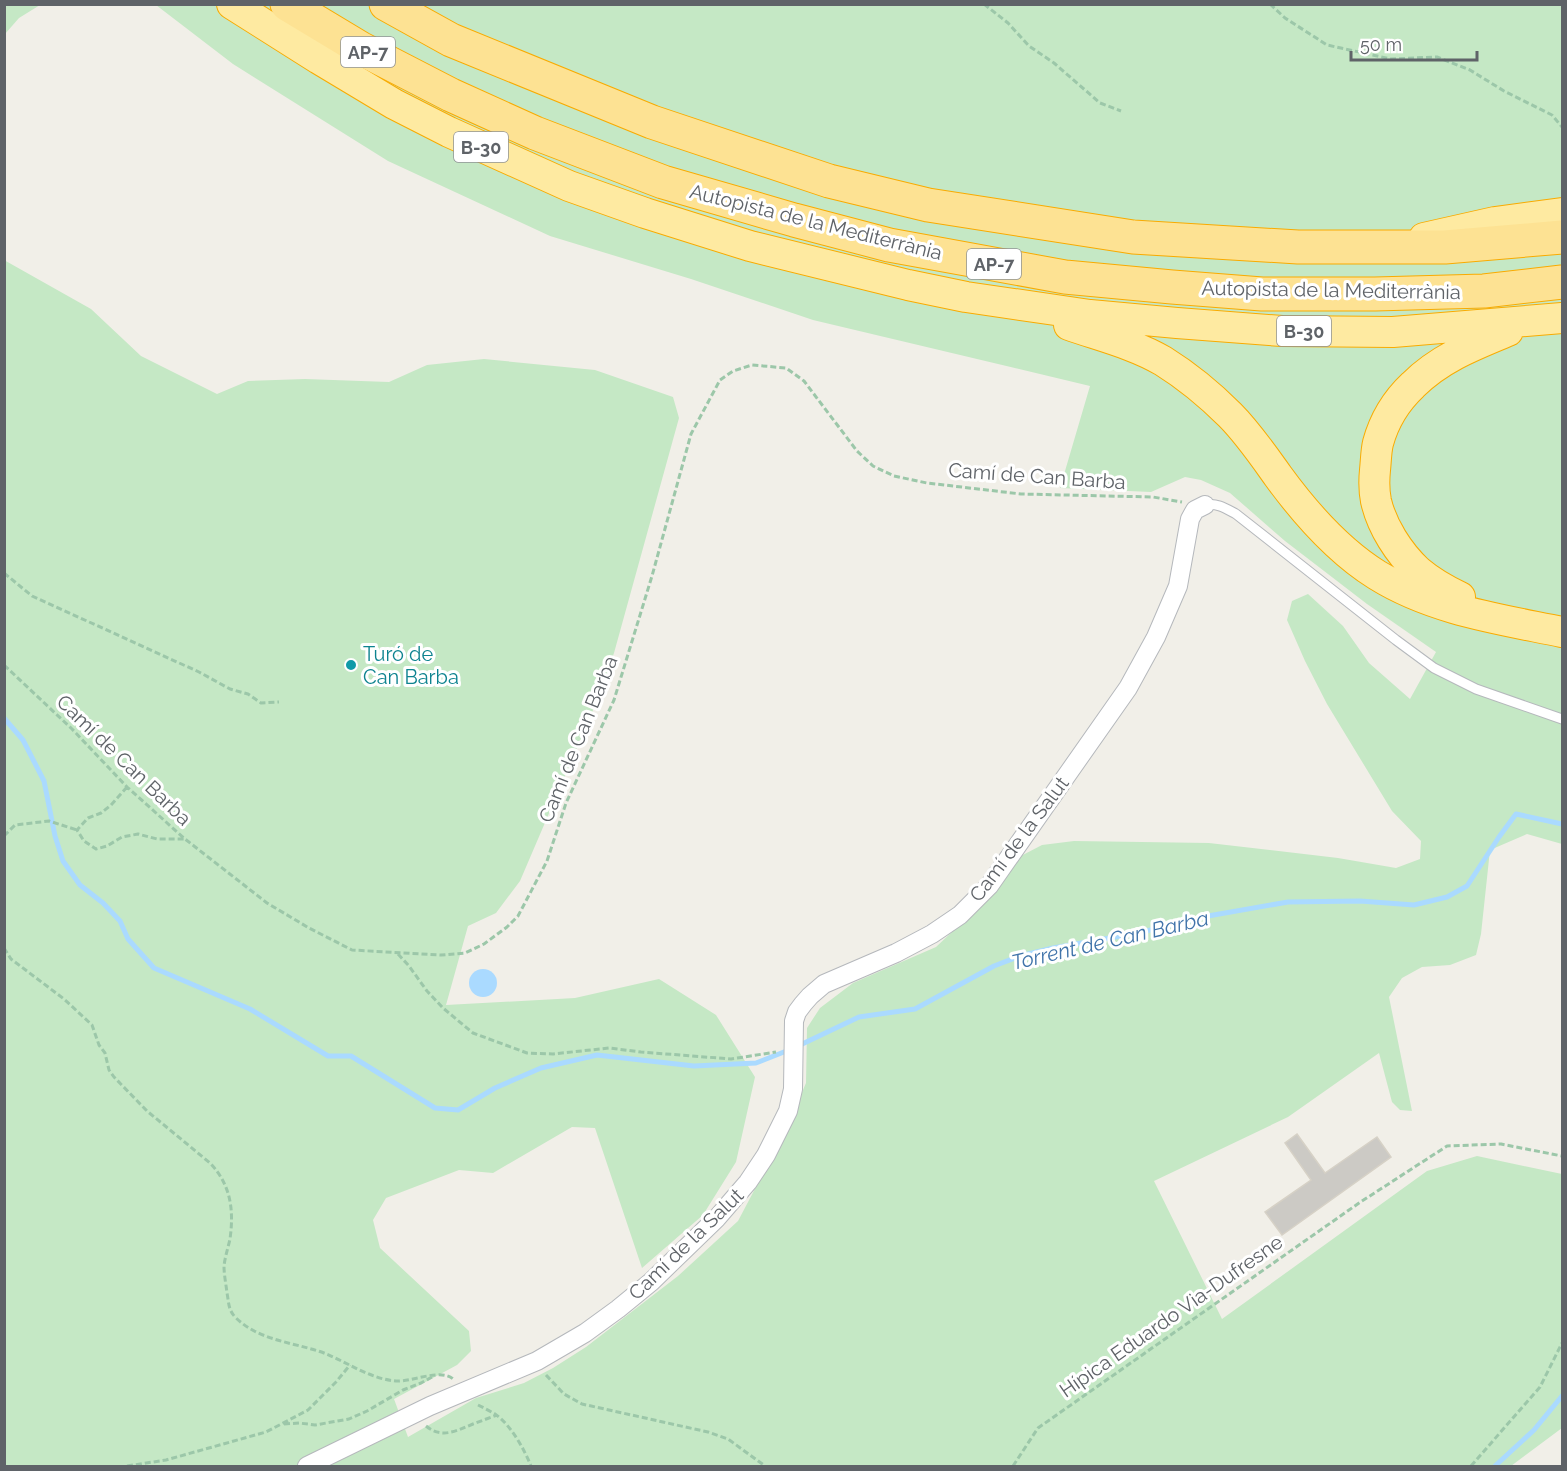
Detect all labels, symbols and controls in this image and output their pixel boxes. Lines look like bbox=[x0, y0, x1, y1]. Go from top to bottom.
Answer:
scale bar bbox=[1351, 24, 1477, 62]
text: 50 m bbox=[1360, 34, 1402, 55]
road number: AP-7 bbox=[341, 37, 395, 67]
road number: B-30 bbox=[454, 132, 508, 162]
street label: Autopista de la Mediterrània bbox=[687, 179, 945, 265]
road number: AP-7 bbox=[967, 249, 1021, 279]
street label: Autopista de la Mediterrània bbox=[1201, 276, 1461, 304]
road number: B-30 bbox=[1277, 316, 1331, 346]
street label: Camí de Can Barba bbox=[948, 458, 1126, 494]
place label: Turó de Can Barba bbox=[363, 642, 459, 689]
street label: Camí de Can Barba bbox=[534, 652, 622, 826]
marker: Turó de Can Barba bbox=[344, 658, 358, 672]
street label: Camí de Can Barba bbox=[52, 690, 196, 830]
street label: Camí de la Salut bbox=[964, 772, 1074, 906]
water label: Torrent de Can Barba bbox=[1009, 905, 1211, 975]
street label: Camí de la Salut bbox=[624, 1183, 749, 1305]
street label: Hípica Eduardo Via-Dufresne bbox=[1055, 1229, 1287, 1402]

